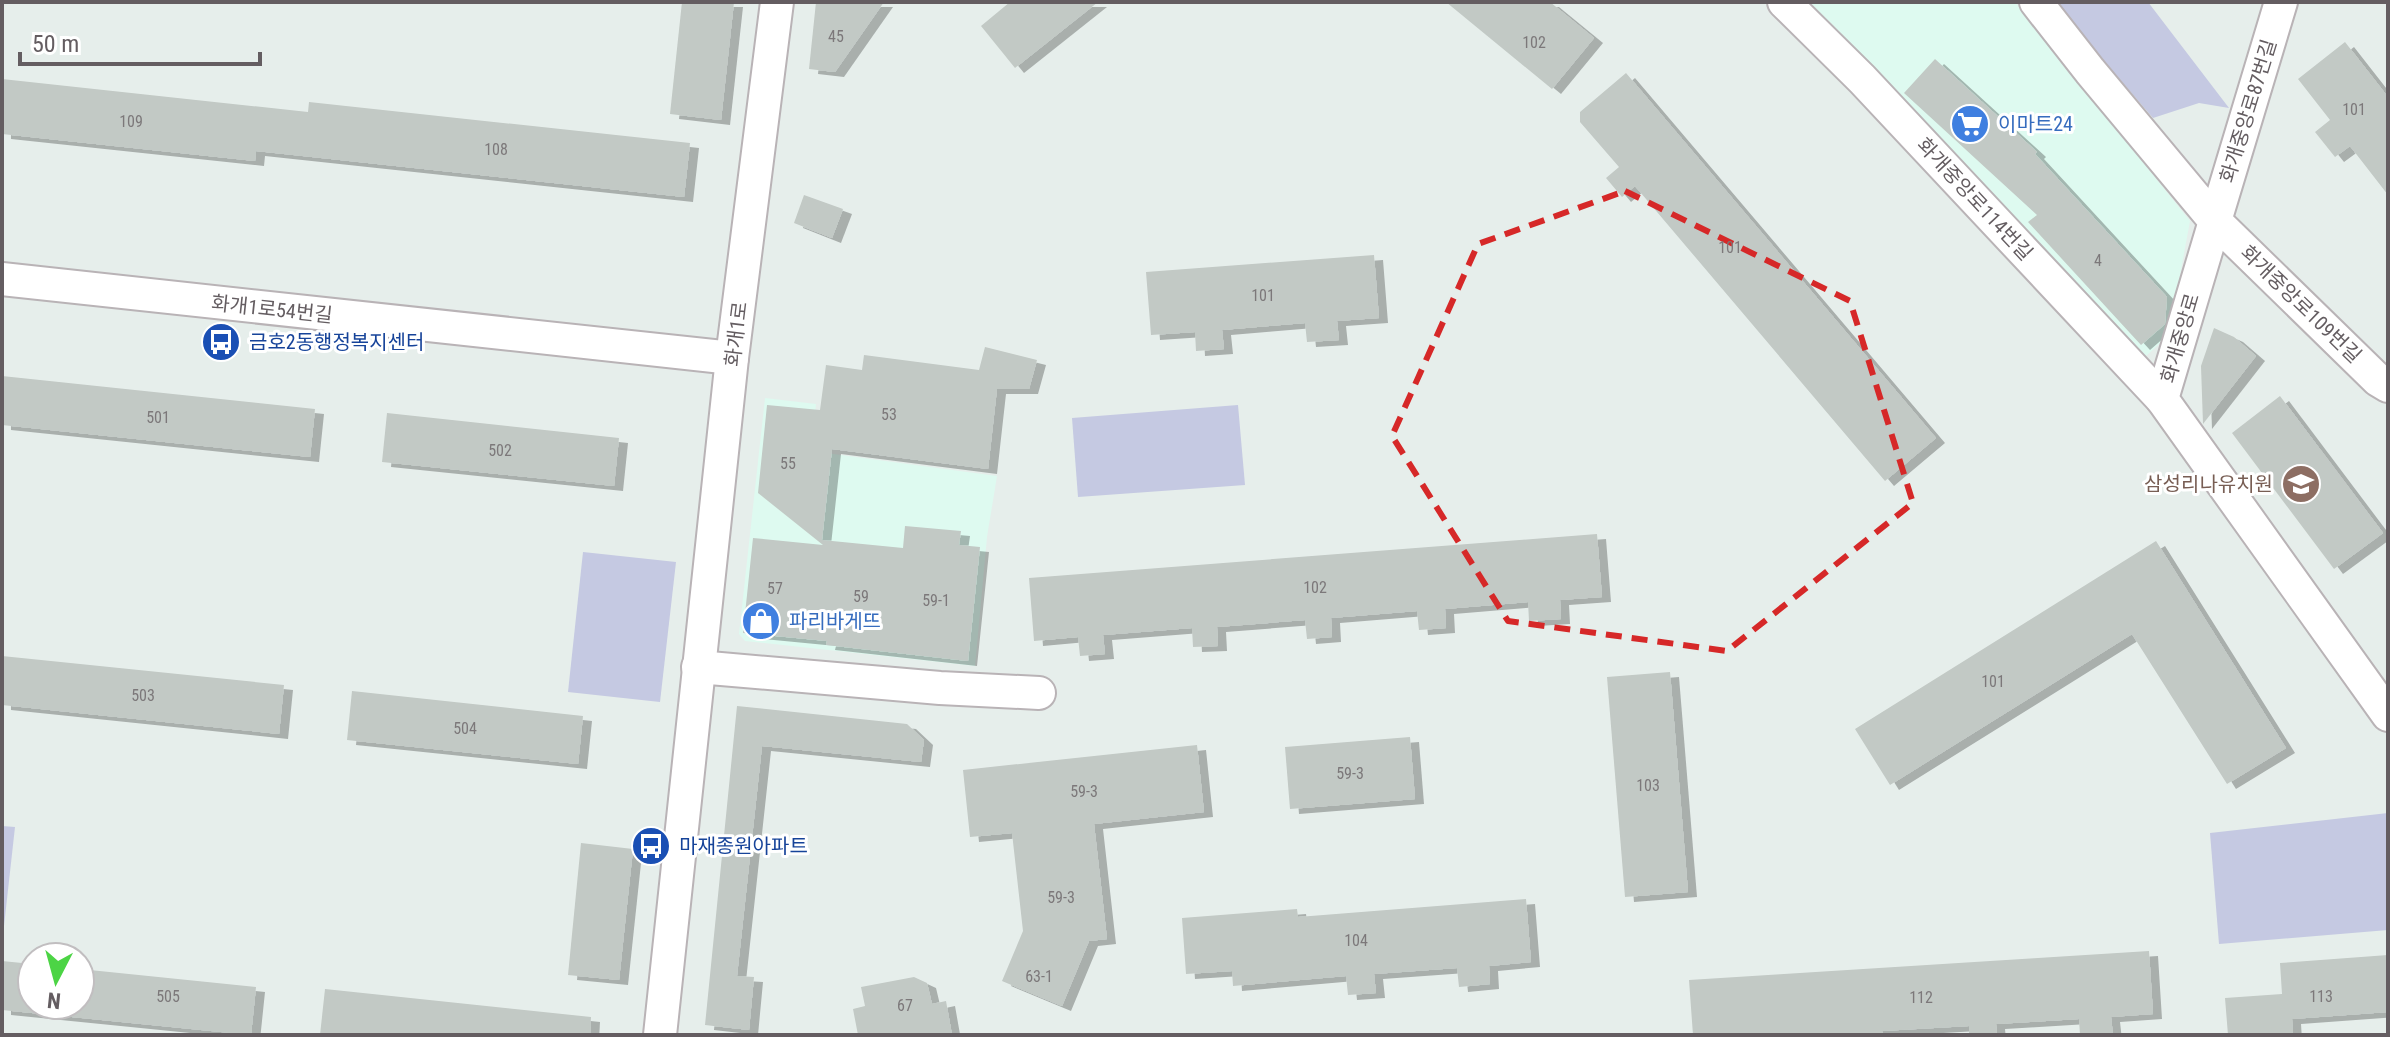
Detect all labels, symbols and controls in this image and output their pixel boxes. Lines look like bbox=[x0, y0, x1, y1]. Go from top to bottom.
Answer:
scale bar bbox=[20, 16, 260, 66]
house number: 45 bbox=[828, 27, 844, 46]
text: 50 m bbox=[32, 30, 79, 58]
house number: 102 bbox=[1522, 33, 1546, 52]
street label: 화개중앙로87번길 bbox=[2215, 36, 2281, 186]
house number: 101 bbox=[2342, 100, 2366, 119]
supermarket icon: 이마트24 bbox=[1949, 103, 1991, 145]
house number: 109 bbox=[119, 112, 143, 131]
place label: 이마트24 bbox=[1998, 112, 2073, 136]
street label: 화개중앙로114번길 bbox=[1912, 133, 2038, 265]
house number: 108 bbox=[484, 140, 508, 159]
house number: 101 bbox=[1718, 238, 1742, 257]
street label: 화개중앙로109번길 bbox=[2236, 240, 2366, 368]
house number: 4 bbox=[2094, 251, 2102, 270]
house number: 101 bbox=[1251, 286, 1275, 305]
street label: 화개중앙로 bbox=[2156, 290, 2204, 386]
street label: 화개1로54번길 bbox=[210, 291, 334, 327]
street label: 화개1로 bbox=[720, 300, 752, 368]
bus stop icon: 금호2동행정복지센터 bbox=[200, 321, 242, 363]
place label: 금호2동행정복지센터 bbox=[249, 330, 424, 354]
house number: 53 bbox=[881, 405, 897, 424]
house number: 501 bbox=[146, 408, 170, 427]
house number: 502 bbox=[488, 441, 512, 460]
house number: 55 bbox=[780, 454, 796, 473]
school or university icon: 삼성리나유치원 bbox=[2280, 463, 2322, 505]
place label: 삼성리나유치원 bbox=[2144, 472, 2273, 496]
house number: 102 bbox=[1303, 578, 1327, 597]
house number: 57 bbox=[767, 579, 783, 598]
house number: 59 bbox=[853, 587, 869, 606]
house number: 59-1 bbox=[922, 591, 950, 610]
shop icon: 파리바게뜨 bbox=[740, 600, 782, 642]
place label: 파리바게뜨 bbox=[789, 609, 881, 633]
house number: 101 bbox=[1981, 672, 2005, 691]
house number: 503 bbox=[131, 686, 155, 705]
house number: 504 bbox=[453, 719, 477, 738]
house number: 59-3 bbox=[1336, 764, 1364, 783]
house number: 103 bbox=[1636, 776, 1660, 795]
house number: 59-3 bbox=[1070, 782, 1098, 801]
bus stop icon: 마재종원아파트 bbox=[630, 825, 672, 867]
place label: 마재종원아파트 bbox=[679, 834, 808, 858]
house number: 59-3 bbox=[1047, 888, 1075, 907]
house number: 104 bbox=[1344, 931, 1368, 950]
north arrow bbox=[16, 941, 96, 1021]
house number: 63-1 bbox=[1025, 967, 1053, 986]
text: N bbox=[46, 987, 62, 1014]
house number: 505 bbox=[156, 987, 180, 1006]
house number: 113 bbox=[2309, 987, 2333, 1006]
house number: 112 bbox=[1909, 988, 1933, 1007]
house number: 67 bbox=[897, 996, 913, 1015]

